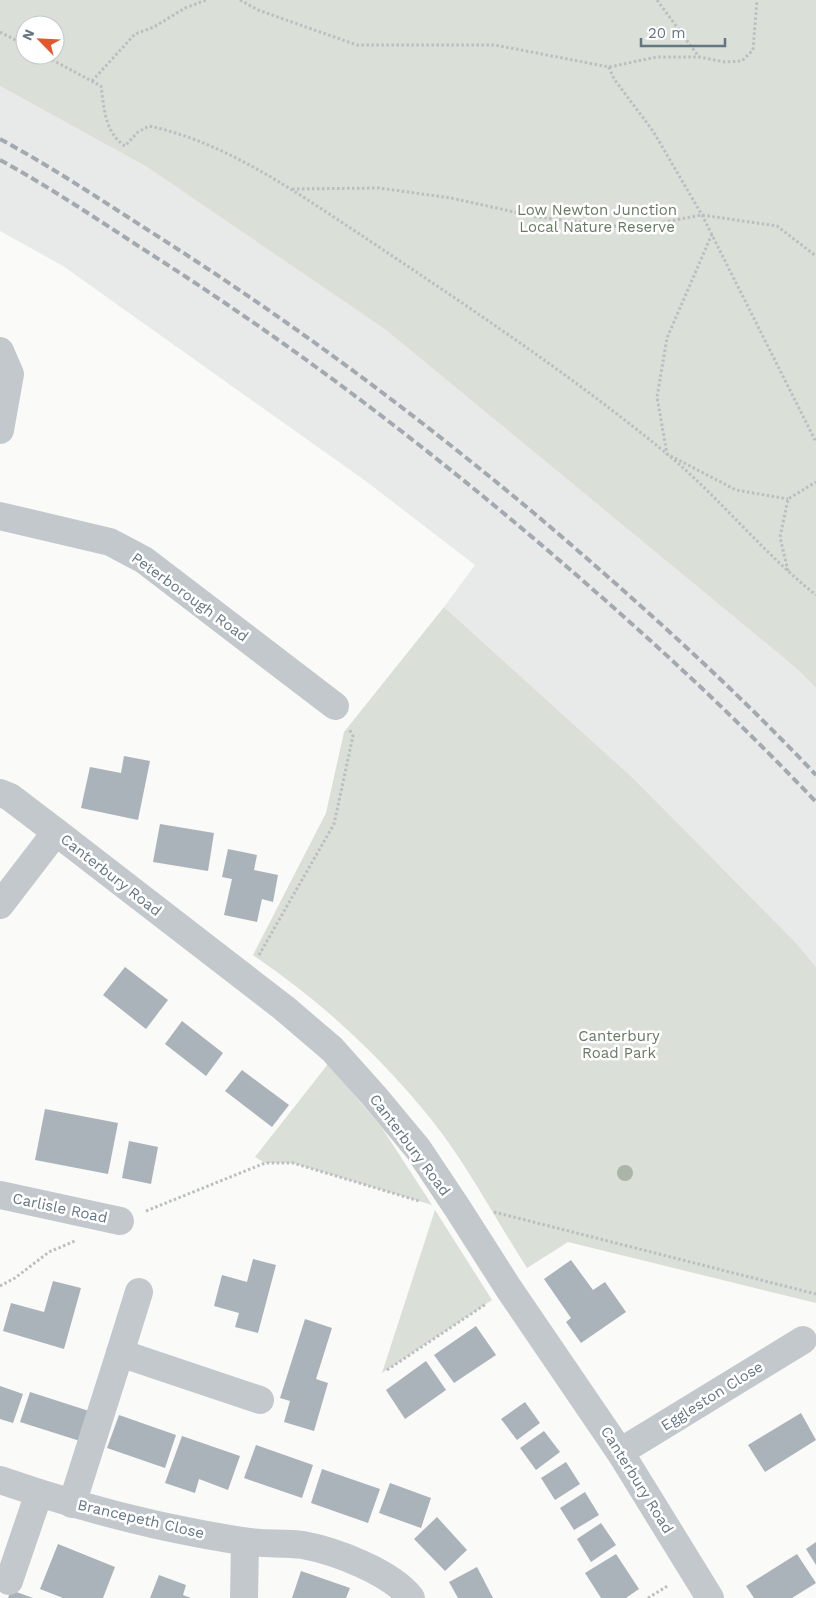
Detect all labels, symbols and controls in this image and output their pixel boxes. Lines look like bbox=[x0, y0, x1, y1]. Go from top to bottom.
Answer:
north arrow bbox=[15, 15, 65, 65]
scale bar bbox=[641, 15, 725, 47]
text: 20 m bbox=[648, 24, 686, 42]
text: N bbox=[19, 27, 38, 43]
park label: Low Newton Junction Local Nature Reserve bbox=[517, 201, 677, 236]
street label: Peterborough Road bbox=[128, 549, 252, 645]
street label: Canterbury Road bbox=[57, 830, 165, 920]
park label: Canterbury Road Park bbox=[578, 1027, 660, 1062]
street label: Canterbury Road bbox=[366, 1091, 454, 1199]
street label: Carlisle Road bbox=[11, 1189, 109, 1227]
street label: Eggleston Close bbox=[658, 1357, 766, 1435]
street label: Canterbury Road bbox=[597, 1423, 677, 1537]
street label: Brancepeth Close bbox=[76, 1496, 206, 1542]

